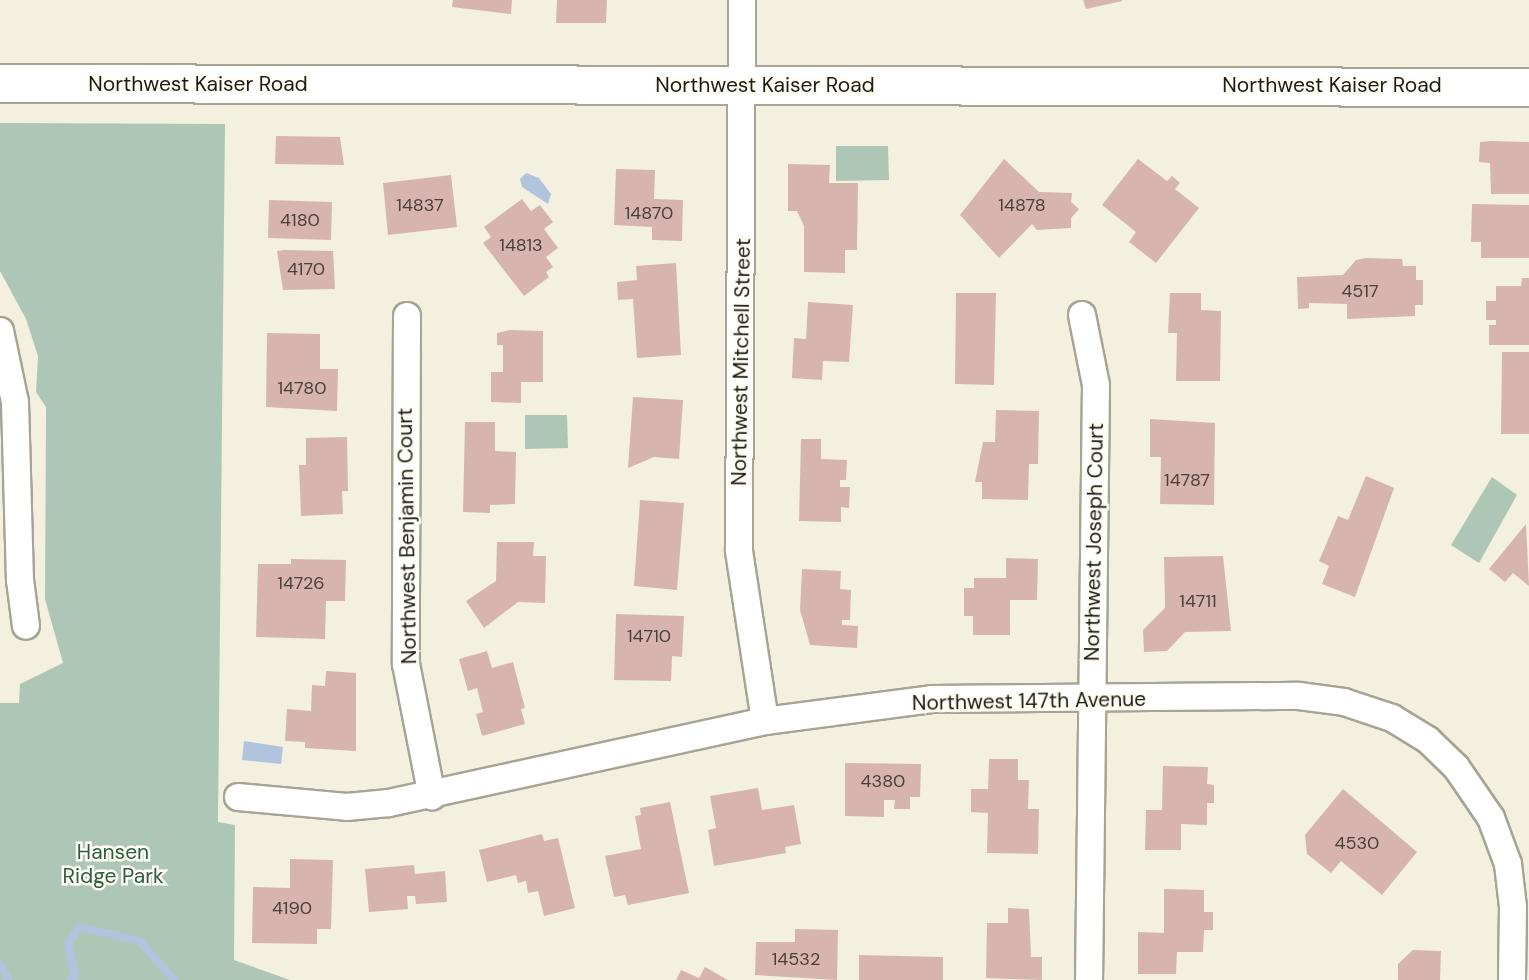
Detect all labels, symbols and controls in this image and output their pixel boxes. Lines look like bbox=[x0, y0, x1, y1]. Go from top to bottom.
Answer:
street label: Northwest Kaiser Road bbox=[88, 71, 308, 97]
street label: Northwest Kaiser Road bbox=[655, 72, 875, 98]
street label: Northwest Kaiser Road bbox=[1222, 72, 1442, 98]
house number: 14837 bbox=[396, 194, 444, 216]
house number: 14878 bbox=[998, 194, 1046, 216]
house number: 14870 bbox=[625, 202, 673, 224]
house number: 4180 bbox=[280, 209, 320, 231]
house number: 14813 bbox=[499, 234, 543, 256]
street label: Northwest Mitchell Street bbox=[726, 238, 756, 486]
house number: 4170 bbox=[287, 258, 325, 280]
house number: 4517 bbox=[1341, 280, 1379, 302]
house number: 14780 bbox=[277, 377, 327, 399]
street label: Northwest Benjamin Court bbox=[392, 408, 422, 664]
street label: Northwest Joseph Court bbox=[1079, 423, 1109, 661]
house number: 14787 bbox=[1164, 469, 1210, 491]
house number: 14726 bbox=[277, 572, 325, 594]
house number: 14711 bbox=[1179, 590, 1217, 612]
house number: 14710 bbox=[627, 625, 671, 647]
street label: Northwest 147th Avenue bbox=[912, 686, 1146, 716]
house number: 4380 bbox=[861, 770, 905, 792]
house number: 4530 bbox=[1335, 832, 1379, 854]
park label: Hansen Ridge Park bbox=[63, 839, 163, 889]
house number: 4190 bbox=[272, 897, 312, 919]
house number: 14532 bbox=[772, 948, 820, 970]

